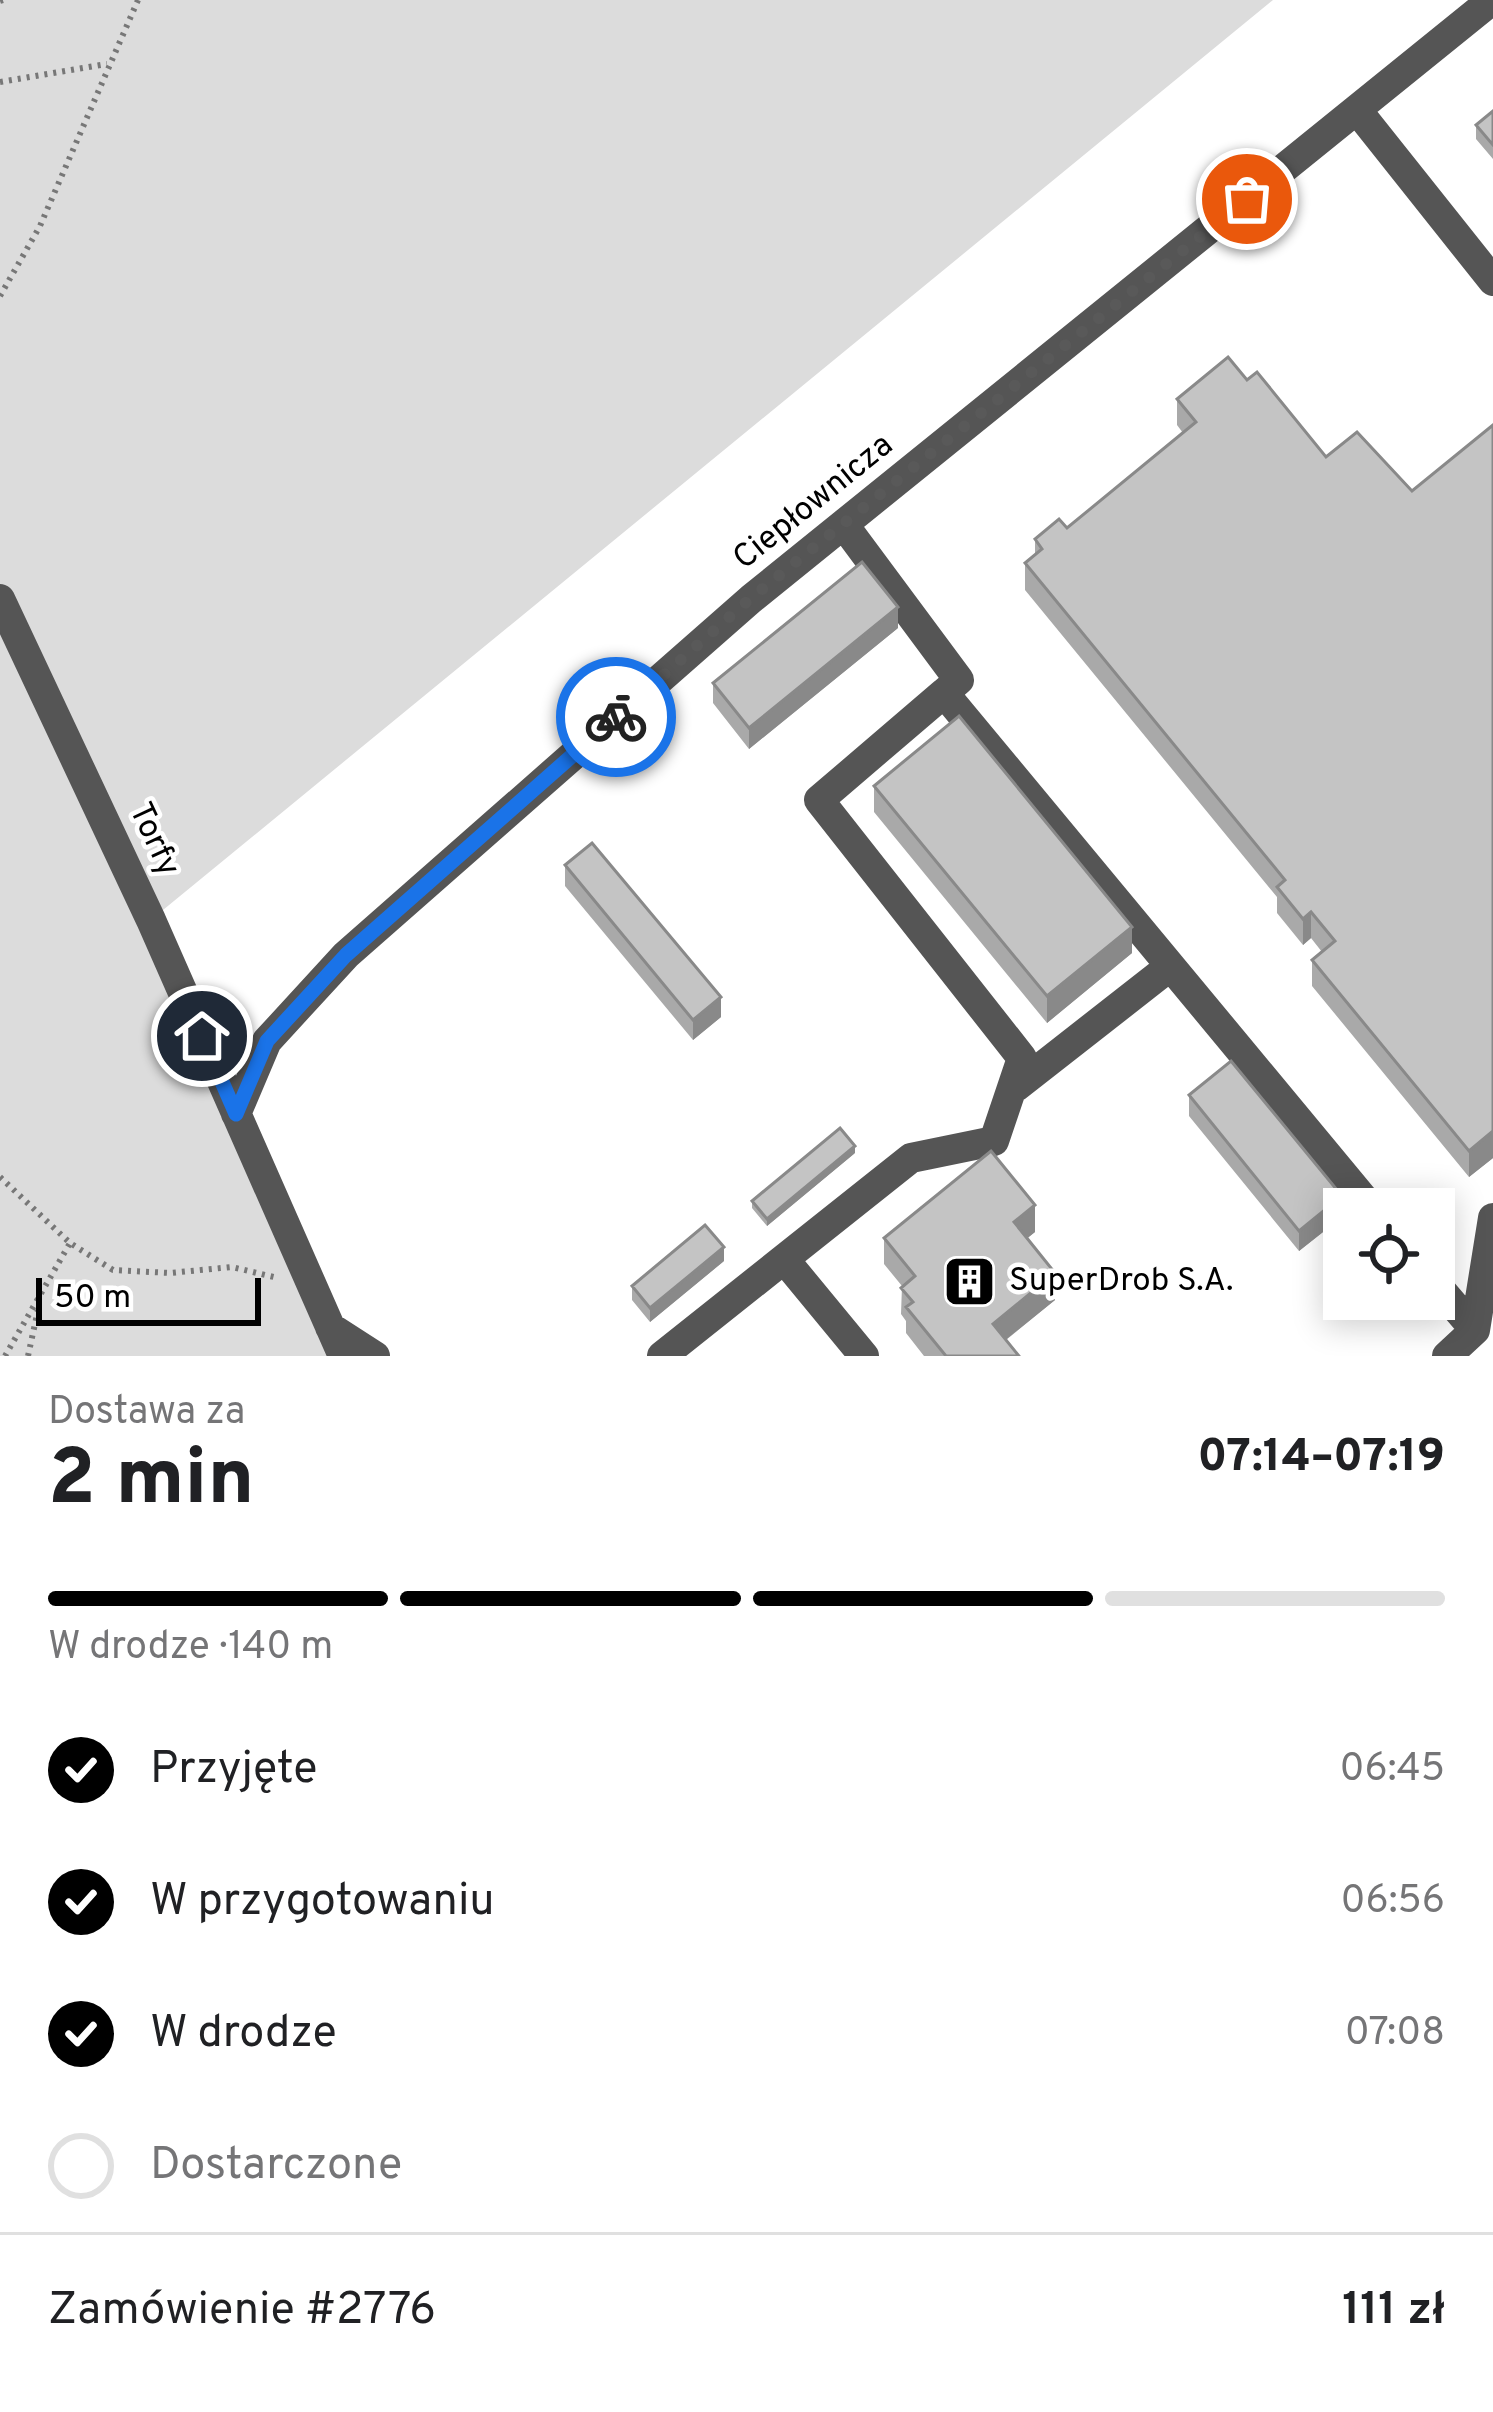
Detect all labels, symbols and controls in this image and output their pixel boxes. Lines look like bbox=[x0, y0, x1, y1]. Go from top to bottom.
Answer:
pin bbox=[1196, 148, 1298, 250]
icon: bag bbox=[1214, 166, 1280, 232]
street label: Ciepłownicza bbox=[725, 426, 903, 580]
courier bbox=[556, 657, 676, 777]
icon: bike bbox=[583, 684, 649, 750]
street label: Torfy bbox=[118, 796, 188, 884]
pin bbox=[151, 985, 253, 1087]
icon: home bbox=[169, 1003, 235, 1069]
map controls bbox=[1323, 1188, 1455, 1320]
button: locate bbox=[1323, 1188, 1455, 1320]
building icon: SuperDrob S.A. bbox=[942, 1254, 998, 1310]
place label: SuperDrob S.A. bbox=[1009, 1261, 1233, 1303]
scale bar bbox=[36, 1272, 261, 1325]
text: 50 m bbox=[54, 1278, 131, 1320]
text: Dostawa za bbox=[48, 1389, 245, 1438]
text: 07:14–07:19 bbox=[1197, 1430, 1445, 1487]
text: 2 min bbox=[48, 1433, 254, 1532]
text: W drodze · 140 m bbox=[48, 1624, 333, 1673]
icon: check bbox=[48, 1737, 114, 1803]
text: Przyjęte bbox=[150, 1742, 318, 1799]
text: 06:45 bbox=[1339, 1746, 1445, 1795]
icon: check bbox=[48, 1869, 114, 1935]
text: W przygotowaniu bbox=[150, 1874, 495, 1931]
text: 06:56 bbox=[1340, 1878, 1445, 1927]
icon: check bbox=[48, 2001, 114, 2067]
text: W drodze bbox=[150, 2006, 337, 2063]
text: 07:08 bbox=[1345, 2010, 1445, 2059]
text: Dostarczone bbox=[150, 2138, 402, 2195]
text: Zamówienie #2776 bbox=[48, 2283, 436, 2340]
text: 111 zł bbox=[1342, 2283, 1445, 2340]

